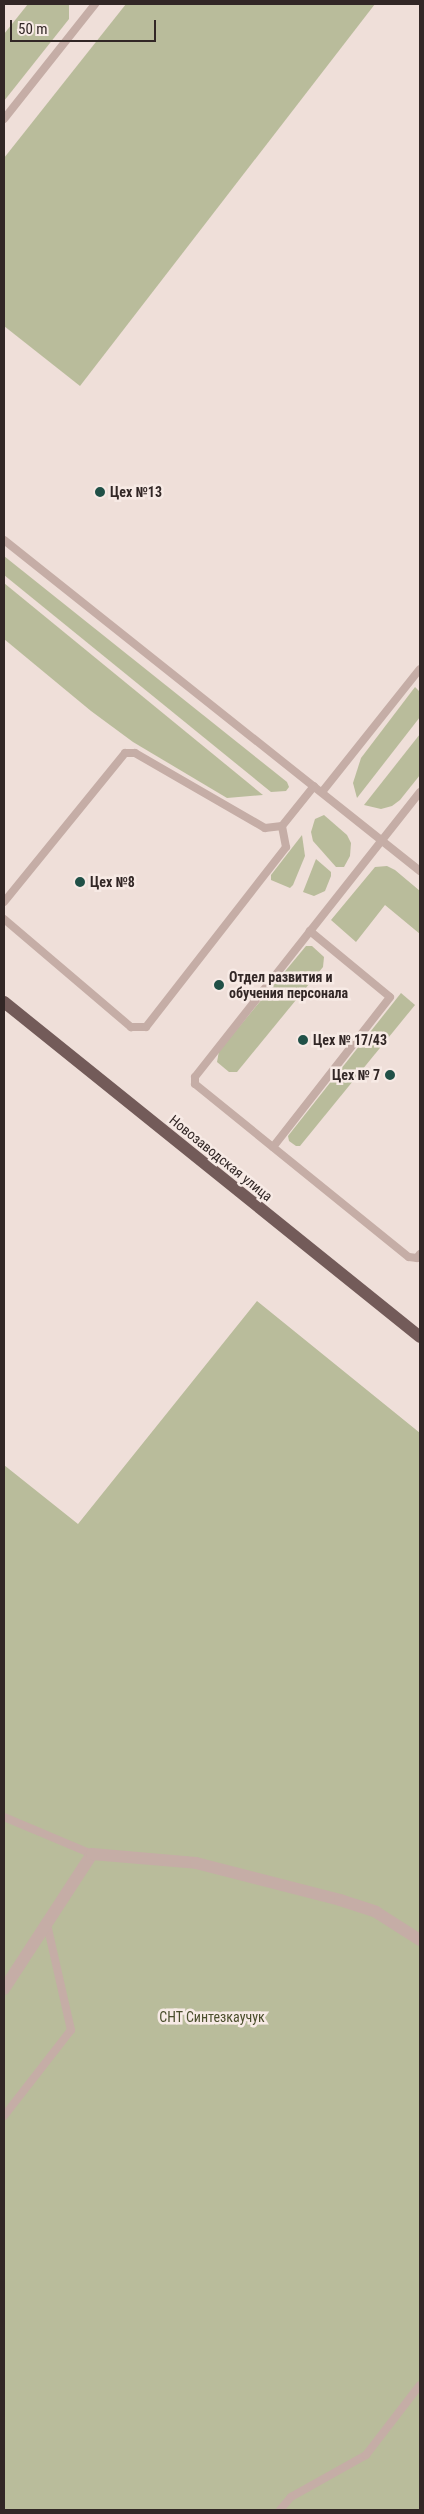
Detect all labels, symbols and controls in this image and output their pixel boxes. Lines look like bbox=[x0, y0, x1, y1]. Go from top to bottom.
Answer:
scale bar bbox=[12, 10, 159, 42]
text: 50 m bbox=[18, 20, 48, 38]
place label: Цех №13 bbox=[110, 484, 162, 500]
marker: Цех №13 bbox=[94, 486, 106, 498]
place label: Цех №8 bbox=[90, 874, 135, 890]
marker: Цех №8 bbox=[74, 876, 86, 888]
place label: Отдел развития и обучения персонала bbox=[229, 969, 348, 1002]
marker: Отдел развития и обучения персонала bbox=[213, 979, 225, 991]
place label: Цех № 17/43 bbox=[313, 1032, 387, 1048]
marker: Цех № 17/43 bbox=[297, 1034, 309, 1046]
place label: Цех № 7 bbox=[332, 1067, 380, 1083]
marker: Цех № 7 bbox=[384, 1069, 396, 1081]
street label: Новозаводская улица bbox=[166, 1111, 276, 1205]
park label: СНТ Синтезкаучук bbox=[159, 2009, 265, 2025]

